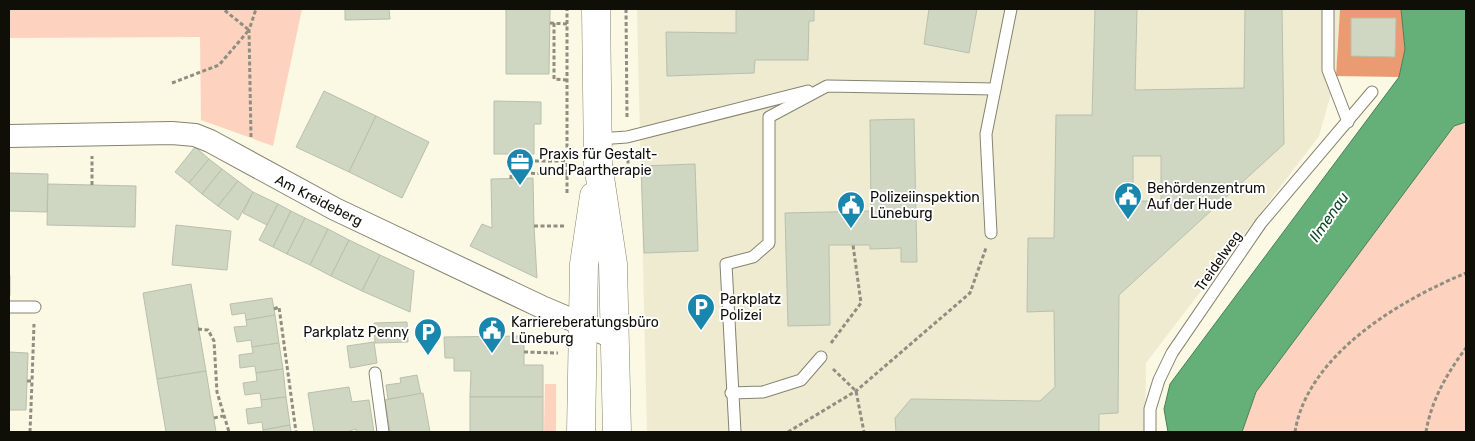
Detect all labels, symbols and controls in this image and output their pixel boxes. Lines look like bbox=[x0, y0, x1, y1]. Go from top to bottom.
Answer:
place label: Praxis für Gestalt- und Paartherapie bbox=[539, 146, 658, 179]
office icon: Praxis für Gestalt- und Paartherapie bbox=[505, 147, 535, 186]
street label: Am Kreideberg bbox=[272, 171, 365, 230]
place label: Behördenzentrum Auf der Hude bbox=[1147, 180, 1266, 213]
public building icon: Behördenzentrum Auf der Hude bbox=[1113, 181, 1143, 220]
place label: Polizeiinspektion Lüneburg bbox=[870, 189, 980, 222]
water label: Ilmenau bbox=[1305, 189, 1353, 245]
public building icon: Polizeiinspektion Lüneburg bbox=[836, 190, 866, 229]
street label: Treidelweg bbox=[1191, 228, 1246, 295]
place label: Parkplatz Polizei bbox=[720, 291, 781, 324]
parking icon: Parkplatz Polizei bbox=[686, 292, 716, 331]
place label: Karriereberatungsbüro Lüneburg bbox=[511, 314, 659, 347]
public building icon: Karriereberatungsbüro Lüneburg bbox=[477, 315, 507, 354]
parking icon: Parkplatz Penny bbox=[413, 317, 443, 356]
place label: Parkplatz Penny bbox=[303, 324, 409, 341]

